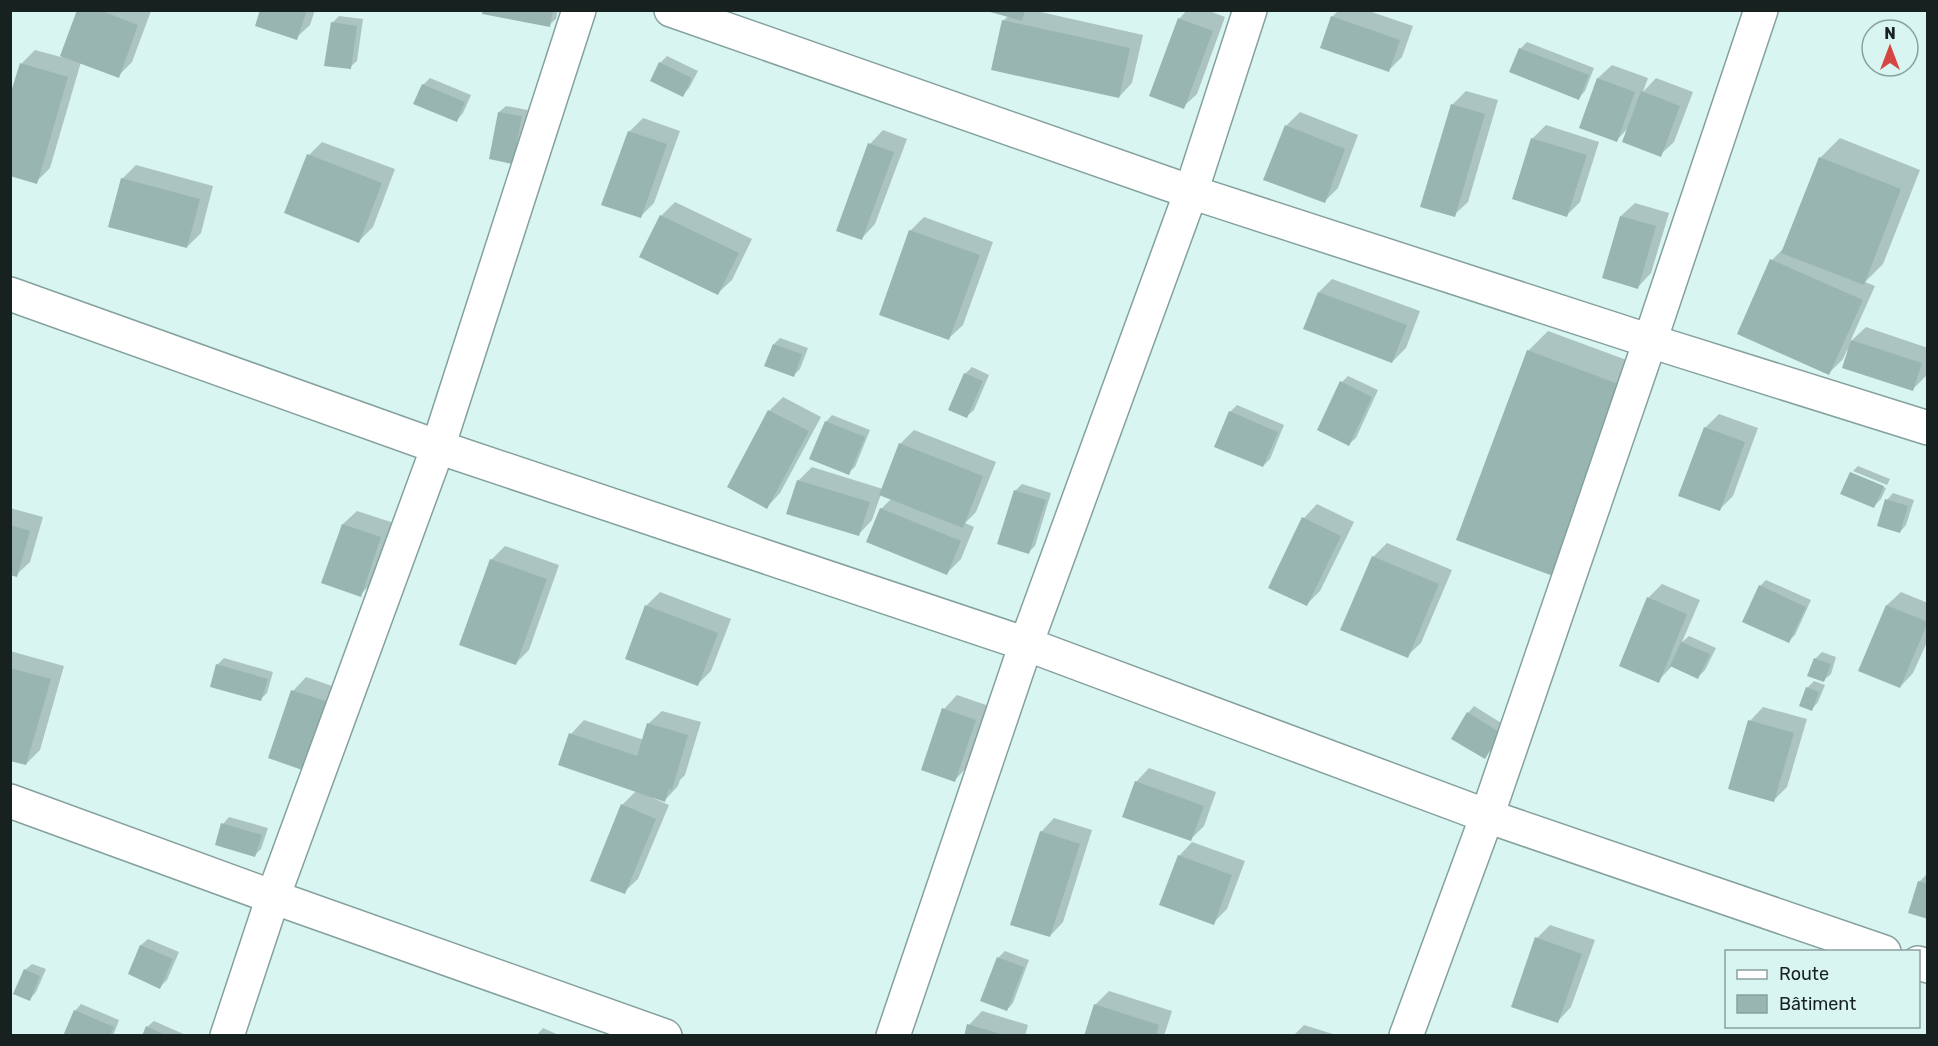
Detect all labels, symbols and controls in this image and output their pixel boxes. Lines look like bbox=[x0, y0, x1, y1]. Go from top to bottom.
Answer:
north arrow bbox=[1860, 18, 1920, 78]
text: N bbox=[1884, 24, 1896, 43]
legend bbox=[1725, 950, 1920, 1028]
text: Route bbox=[1779, 963, 1829, 985]
text: Bâtiment bbox=[1779, 993, 1856, 1015]

